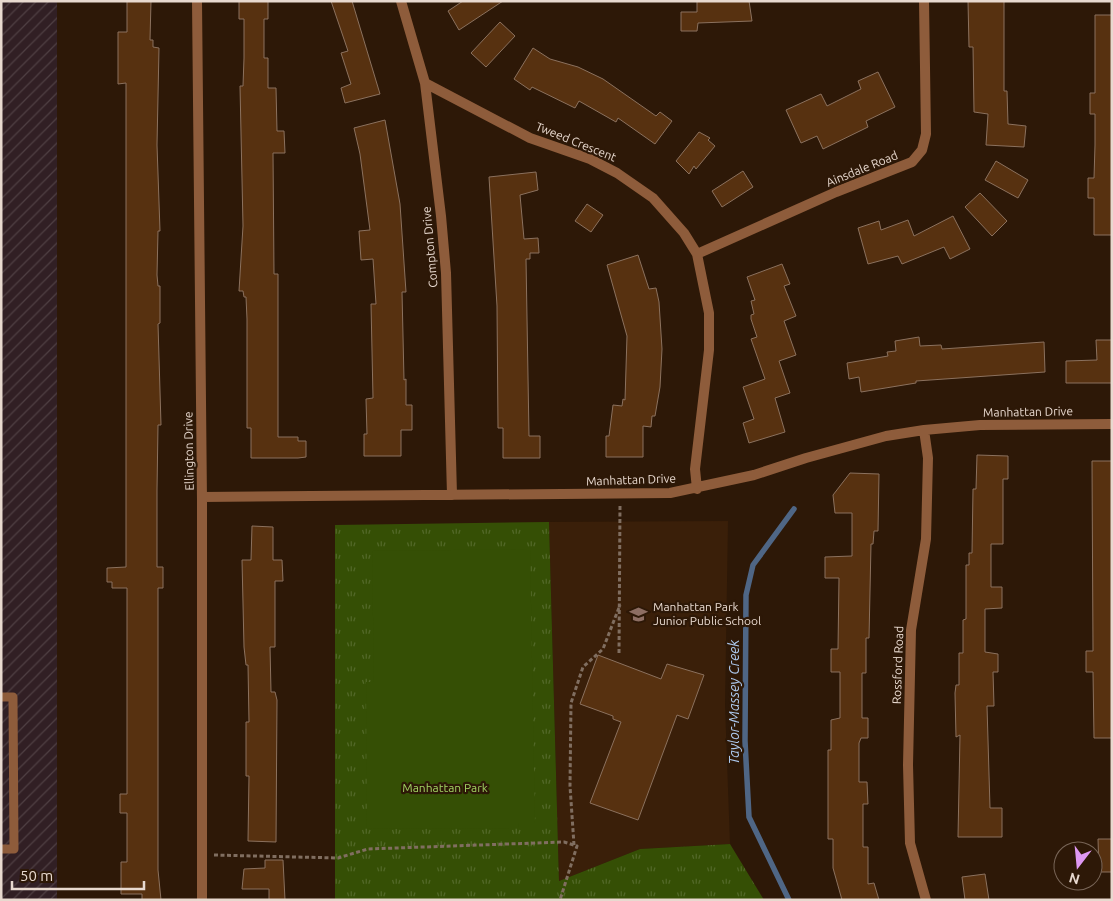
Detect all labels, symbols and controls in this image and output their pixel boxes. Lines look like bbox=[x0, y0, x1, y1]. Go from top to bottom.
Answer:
street label: Tweed Crescent bbox=[534, 119, 619, 164]
street label: Ainsdale Road bbox=[824, 148, 900, 189]
street label: Compton Drive bbox=[419, 206, 440, 288]
street label: Manhattan Drive bbox=[983, 404, 1073, 419]
street label: Ellington Drive bbox=[181, 411, 196, 491]
street label: Manhattan Drive bbox=[586, 471, 676, 488]
place label: Manhattan Park Junior Public School bbox=[653, 600, 761, 627]
school or university icon: Manhattan Park Junior Public School bbox=[629, 604, 649, 624]
street label: Rossford Road bbox=[890, 626, 905, 704]
water label: Taylor-Massey Creek bbox=[726, 639, 742, 765]
park label: Manhattan Park bbox=[402, 781, 488, 794]
north arrow bbox=[1053, 841, 1103, 891]
scale bar bbox=[12, 858, 145, 890]
text: 50 m bbox=[20, 867, 53, 884]
text: N bbox=[1067, 869, 1082, 888]

